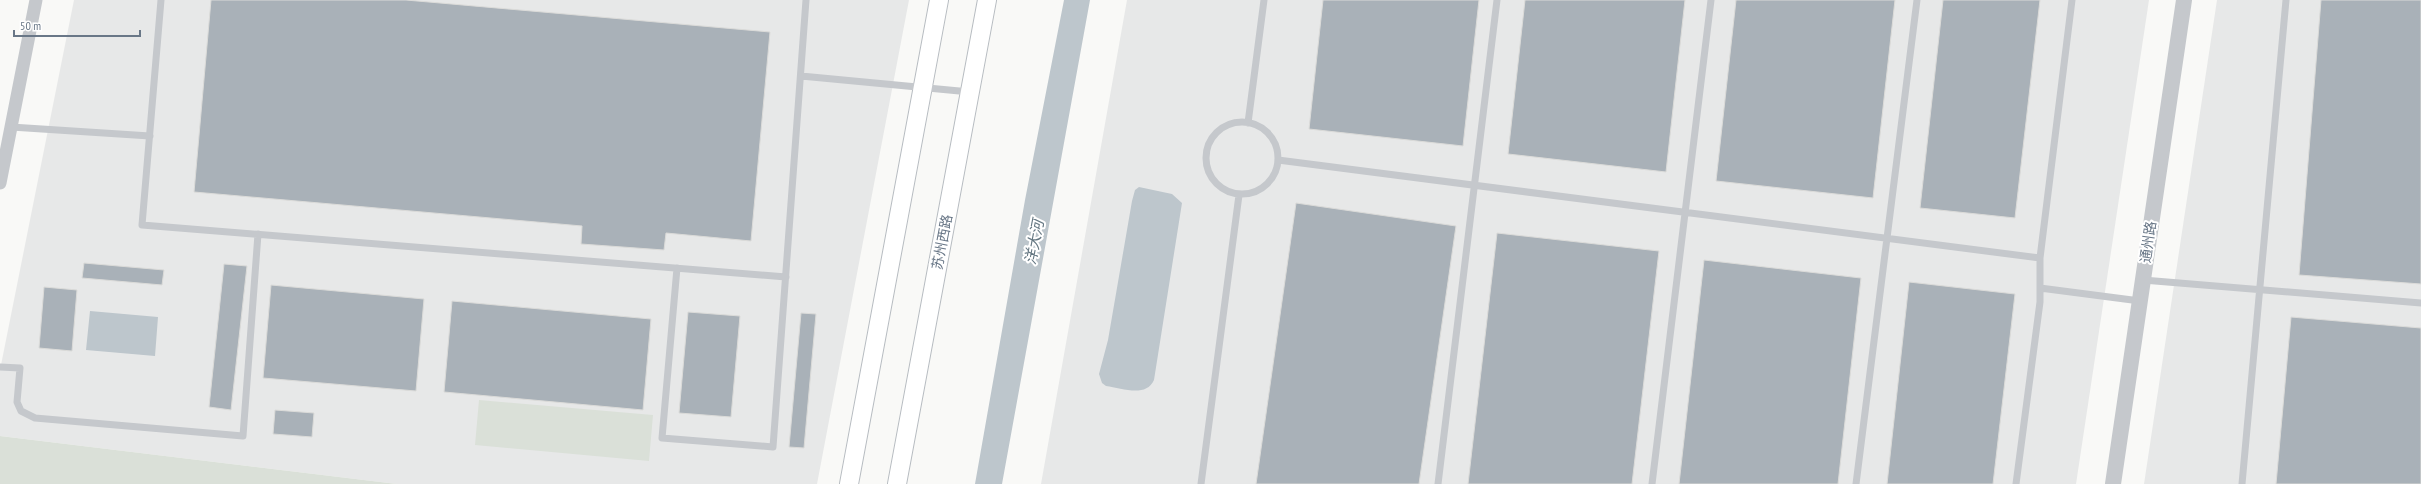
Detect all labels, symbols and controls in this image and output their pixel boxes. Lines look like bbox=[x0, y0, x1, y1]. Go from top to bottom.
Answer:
scale bar bbox=[14, 12, 140, 38]
text: 50 m bbox=[20, 18, 41, 33]
street label: 苏州西路 bbox=[928, 213, 956, 271]
water label: 洋大河 bbox=[1020, 215, 1048, 266]
street label: 通州路 bbox=[2136, 220, 2160, 264]

